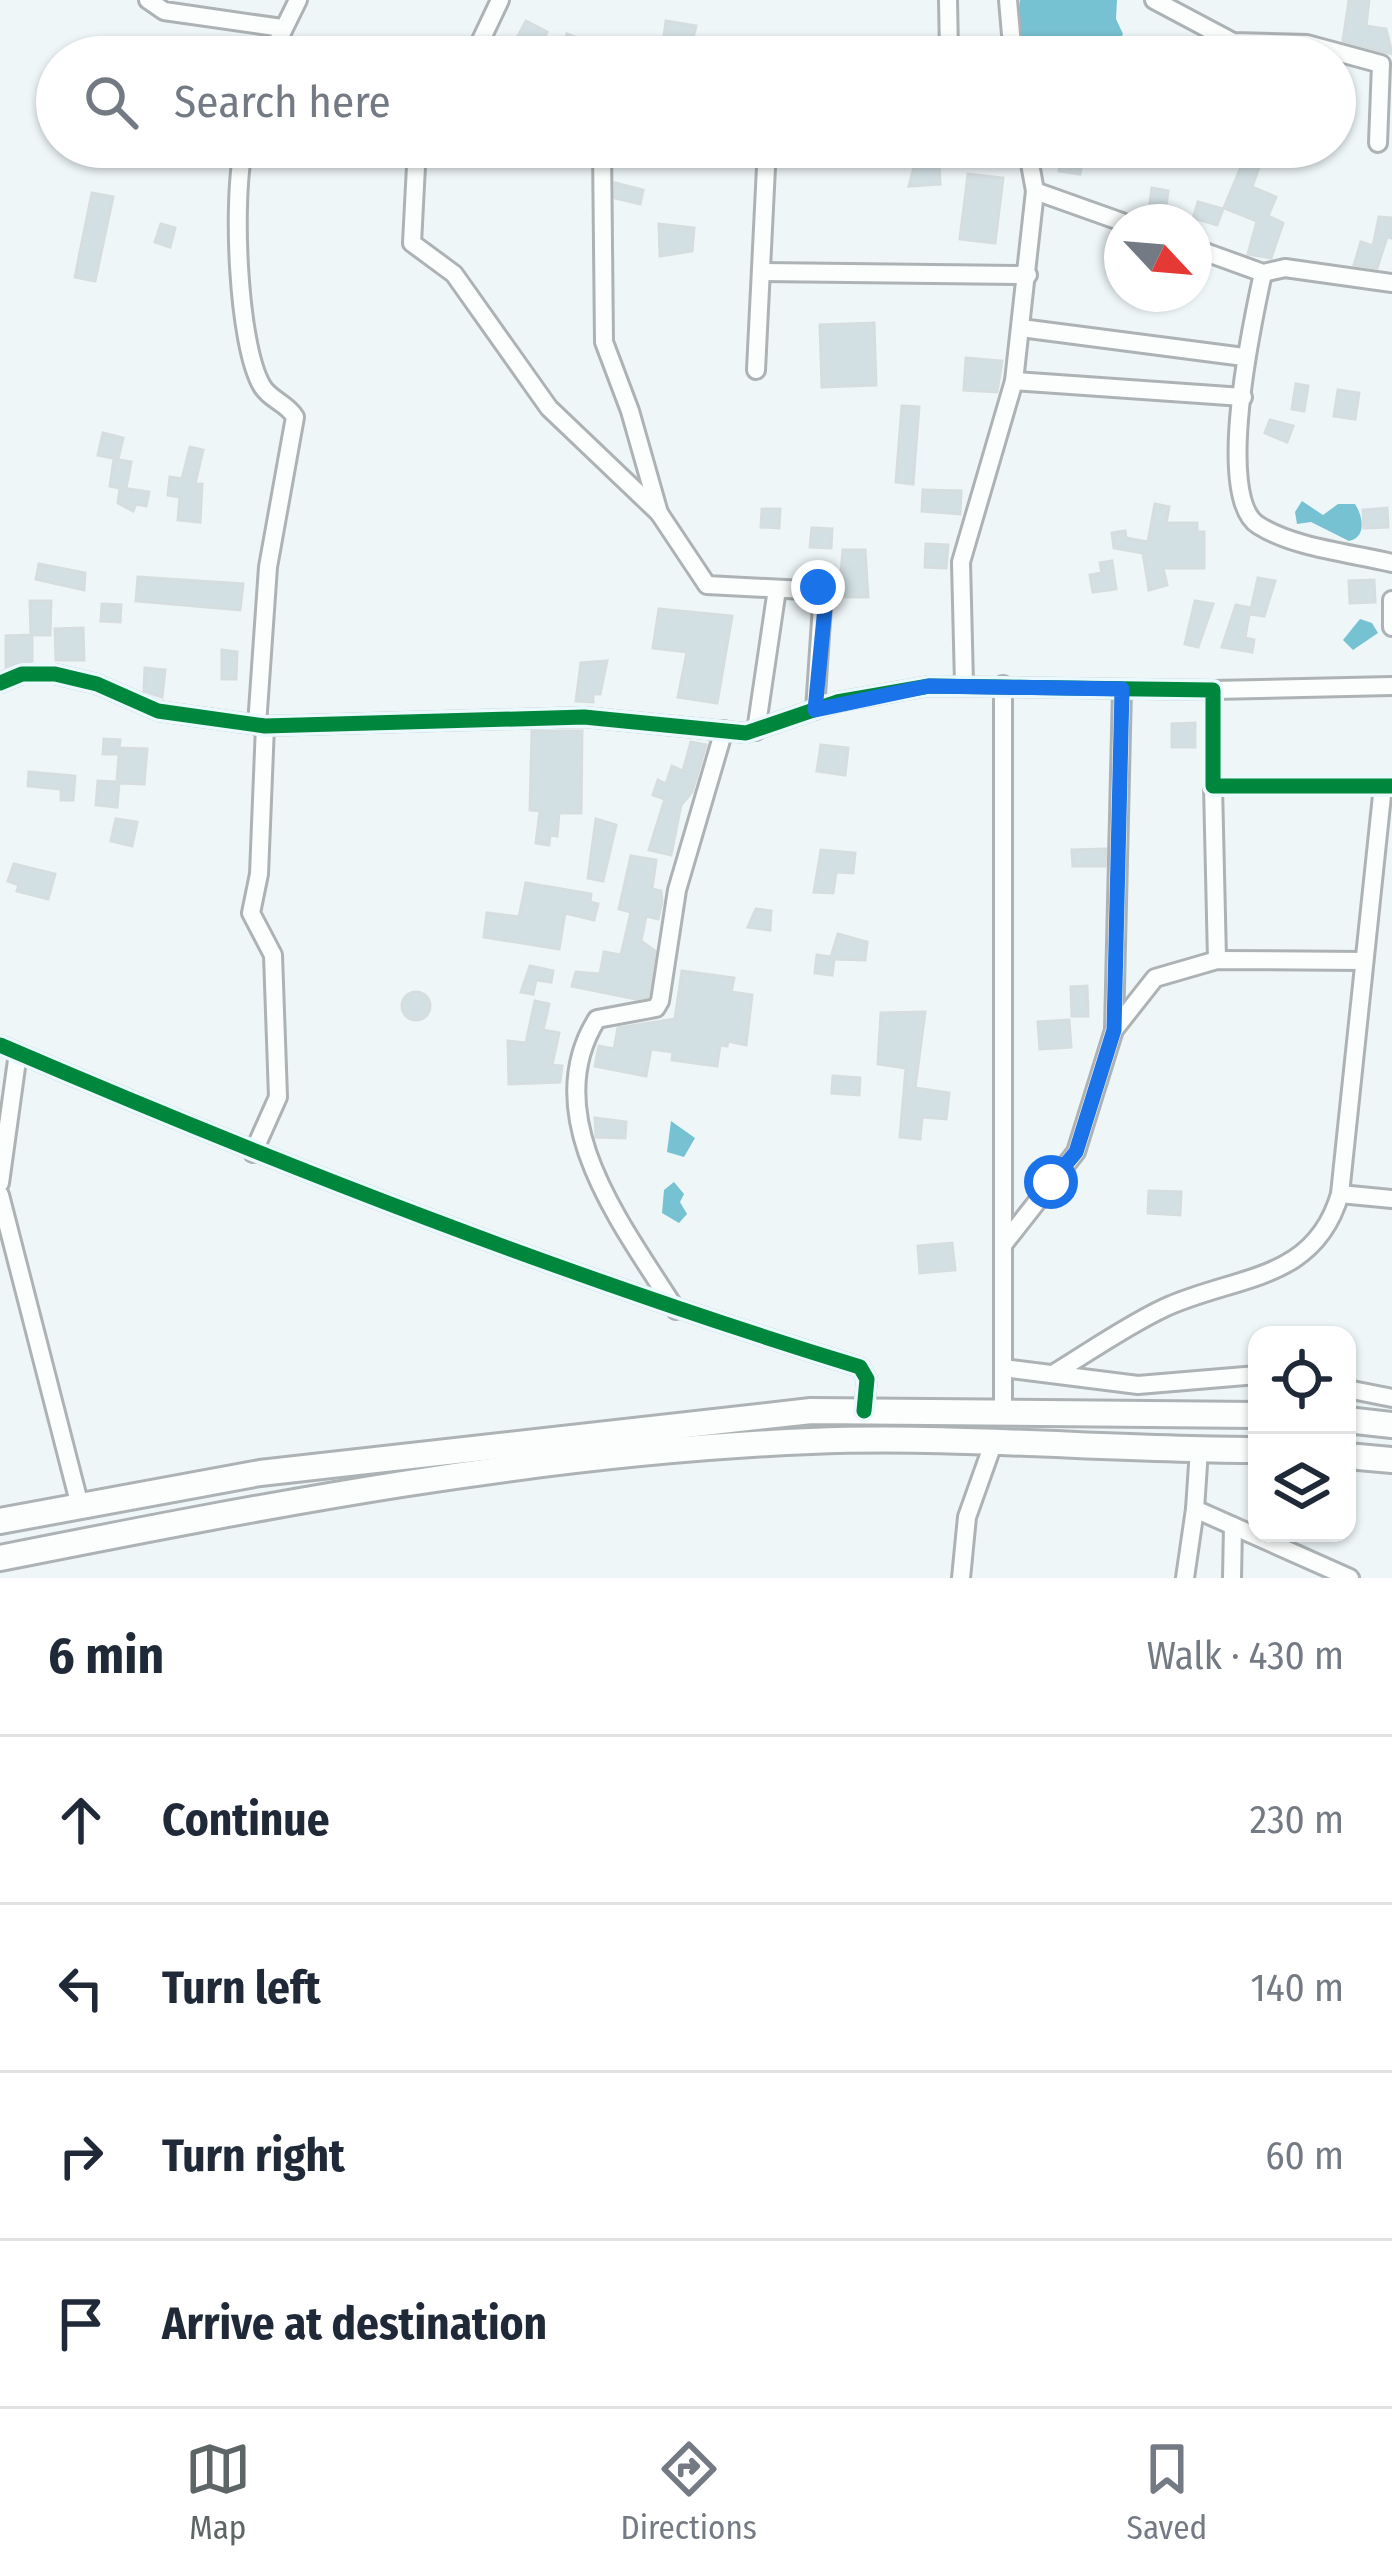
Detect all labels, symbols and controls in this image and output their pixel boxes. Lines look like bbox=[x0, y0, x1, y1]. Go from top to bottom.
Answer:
search box bbox=[36, 36, 1356, 168]
icon: search bbox=[78, 69, 144, 135]
text: Search here bbox=[174, 75, 391, 129]
north arrow bbox=[1104, 204, 1212, 312]
route end bbox=[791, 560, 845, 614]
route start bbox=[1024, 1155, 1078, 1209]
map controls bbox=[1248, 1326, 1356, 1542]
button: locate bbox=[1248, 1326, 1356, 1434]
button: layers bbox=[1248, 1434, 1356, 1542]
text: 6 min bbox=[48, 1625, 164, 1687]
text: Walk · 430 m bbox=[1147, 1633, 1344, 1679]
icon: ahead bbox=[48, 1787, 114, 1853]
text: Continue bbox=[162, 1793, 330, 1847]
text: 230 m bbox=[1250, 1797, 1344, 1843]
icon: left bbox=[48, 1955, 114, 2021]
text: Turn left bbox=[162, 1961, 321, 2015]
text: 140 m bbox=[1250, 1965, 1344, 2011]
icon: right bbox=[48, 2123, 114, 2189]
text: Turn right bbox=[162, 2129, 345, 2183]
text: 60 m bbox=[1265, 2133, 1344, 2179]
icon: arrive bbox=[48, 2291, 114, 2357]
text: Arrive at destination bbox=[162, 2297, 547, 2351]
tab: Map bbox=[185, 2436, 251, 2548]
tab: Directions bbox=[620, 2436, 757, 2548]
tab: Saved bbox=[1127, 2436, 1207, 2548]

